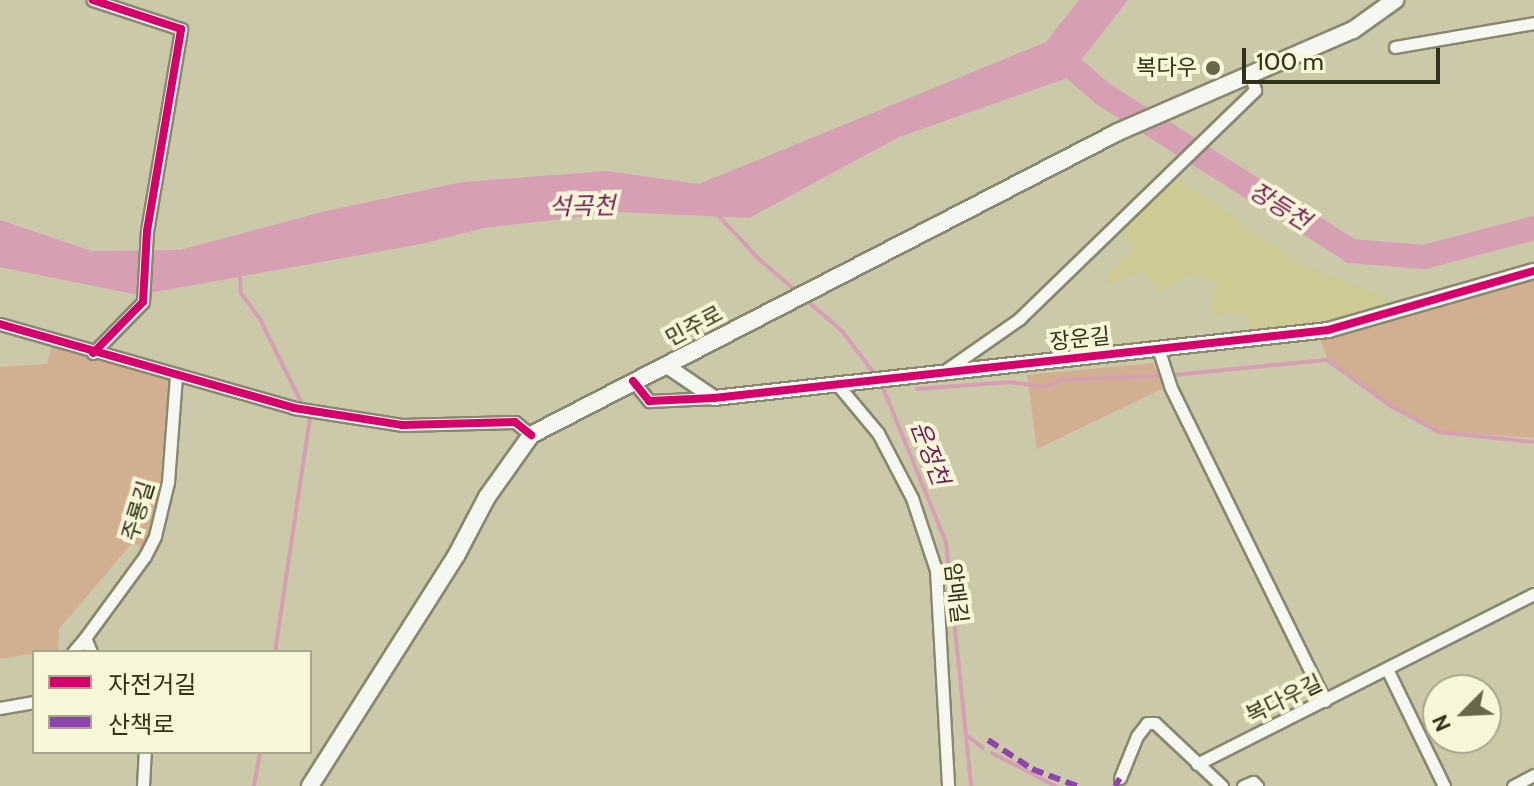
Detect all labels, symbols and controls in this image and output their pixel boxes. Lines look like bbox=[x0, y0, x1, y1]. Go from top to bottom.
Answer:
scale bar bbox=[1246, 32, 1444, 82]
text: 100 m bbox=[1256, 47, 1324, 76]
place label: 복다우 bbox=[1136, 55, 1197, 81]
marker: 복다우 bbox=[1204, 59, 1222, 77]
water label: 장등천 bbox=[1244, 176, 1316, 236]
water label: 석곡천 bbox=[549, 191, 615, 221]
street label: 민주로 bbox=[661, 300, 727, 352]
street label: 장운길 bbox=[1048, 323, 1112, 355]
water label: 운정천 bbox=[905, 417, 955, 489]
street label: 주룡길 bbox=[117, 478, 159, 544]
street label: 암매길 bbox=[939, 561, 973, 625]
legend bbox=[32, 650, 312, 754]
street label: 복다우길 bbox=[1242, 669, 1326, 729]
text: 자전거길 bbox=[108, 670, 196, 699]
north arrow bbox=[1422, 674, 1502, 754]
text: 산책로 bbox=[108, 710, 174, 739]
text: N bbox=[1426, 711, 1457, 736]

